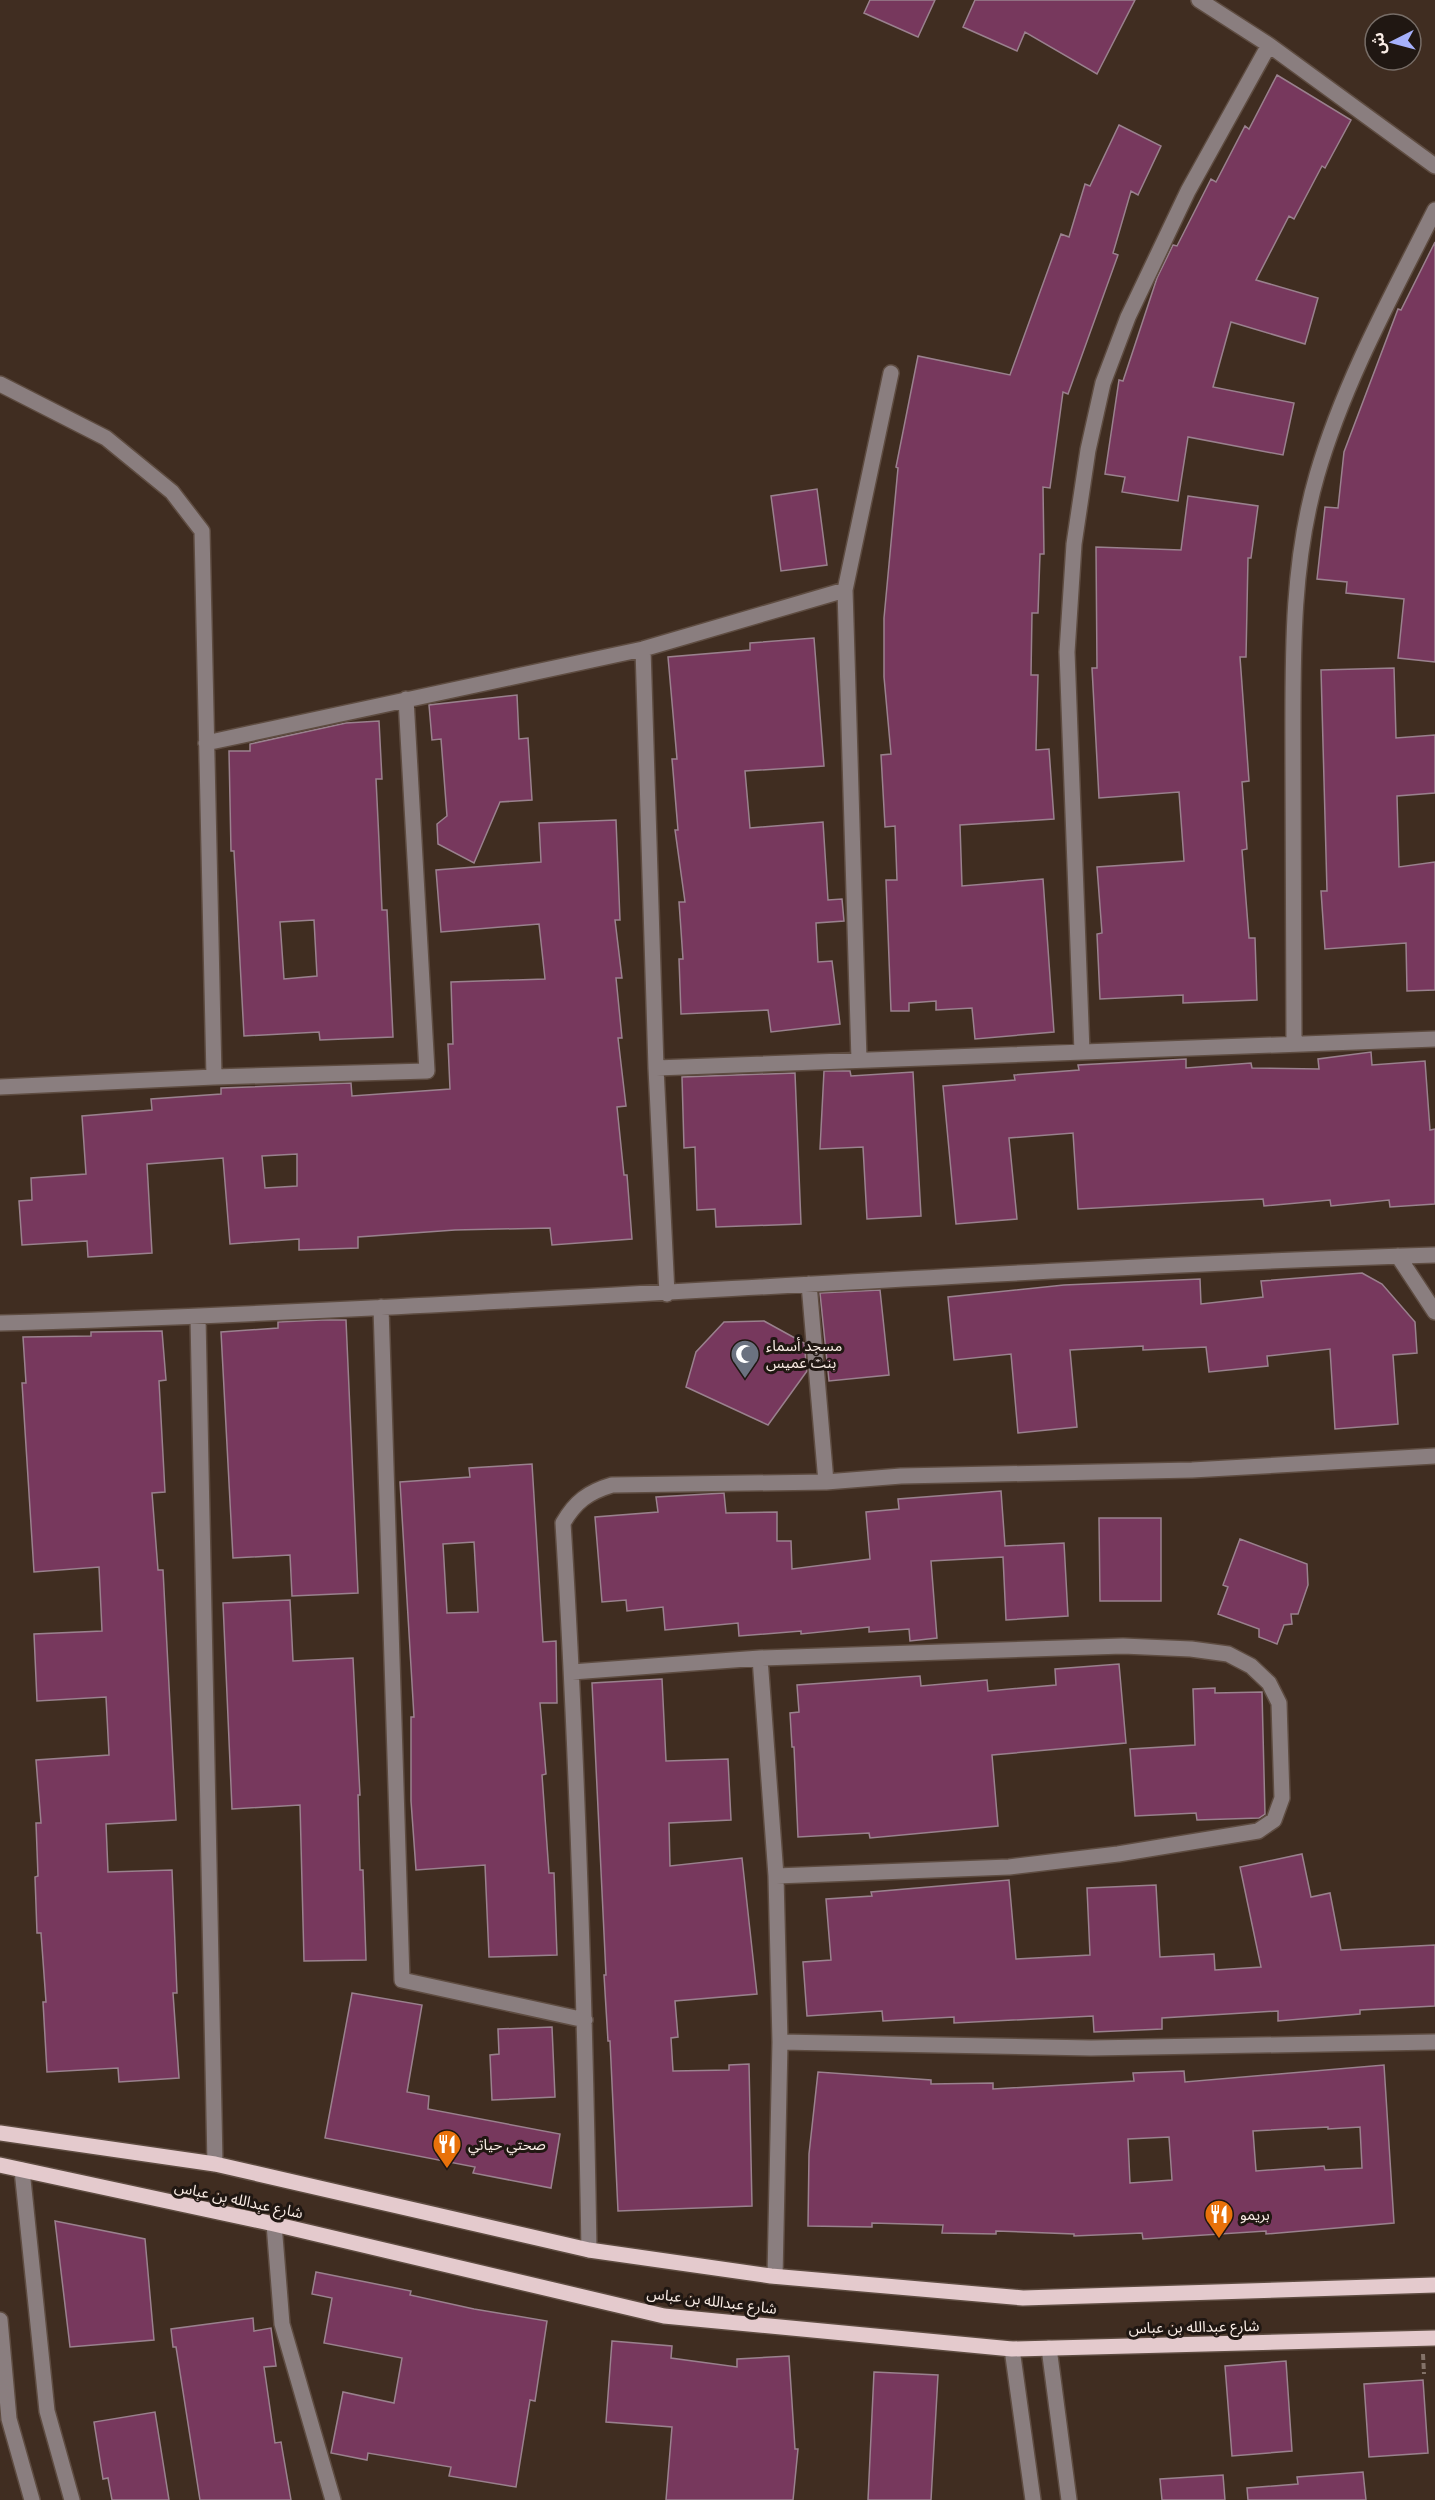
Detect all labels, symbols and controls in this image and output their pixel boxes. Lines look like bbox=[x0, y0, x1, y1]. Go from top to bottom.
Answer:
north arrow bbox=[1363, 12, 1423, 72]
text: ش bbox=[1367, 32, 1389, 56]
place label: مسجد أسماء بنت عميس bbox=[766, 1336, 843, 1372]
mosque icon: مسجد أسماء بنت عميس bbox=[729, 1338, 761, 1380]
restaurant icon: صحتي حياتي bbox=[431, 2128, 463, 2170]
place label: صحتي حياتي bbox=[468, 2135, 546, 2156]
street label: شارع عبدالله بن عباس bbox=[172, 2177, 305, 2225]
restaurant icon: بريمو bbox=[1203, 2198, 1235, 2240]
place label: بريمو bbox=[1240, 2205, 1270, 2224]
street label: شارع عبدالله بن عباس bbox=[645, 2283, 778, 2321]
street label: شارع عبدالله بن عباس bbox=[1128, 2316, 1260, 2340]

